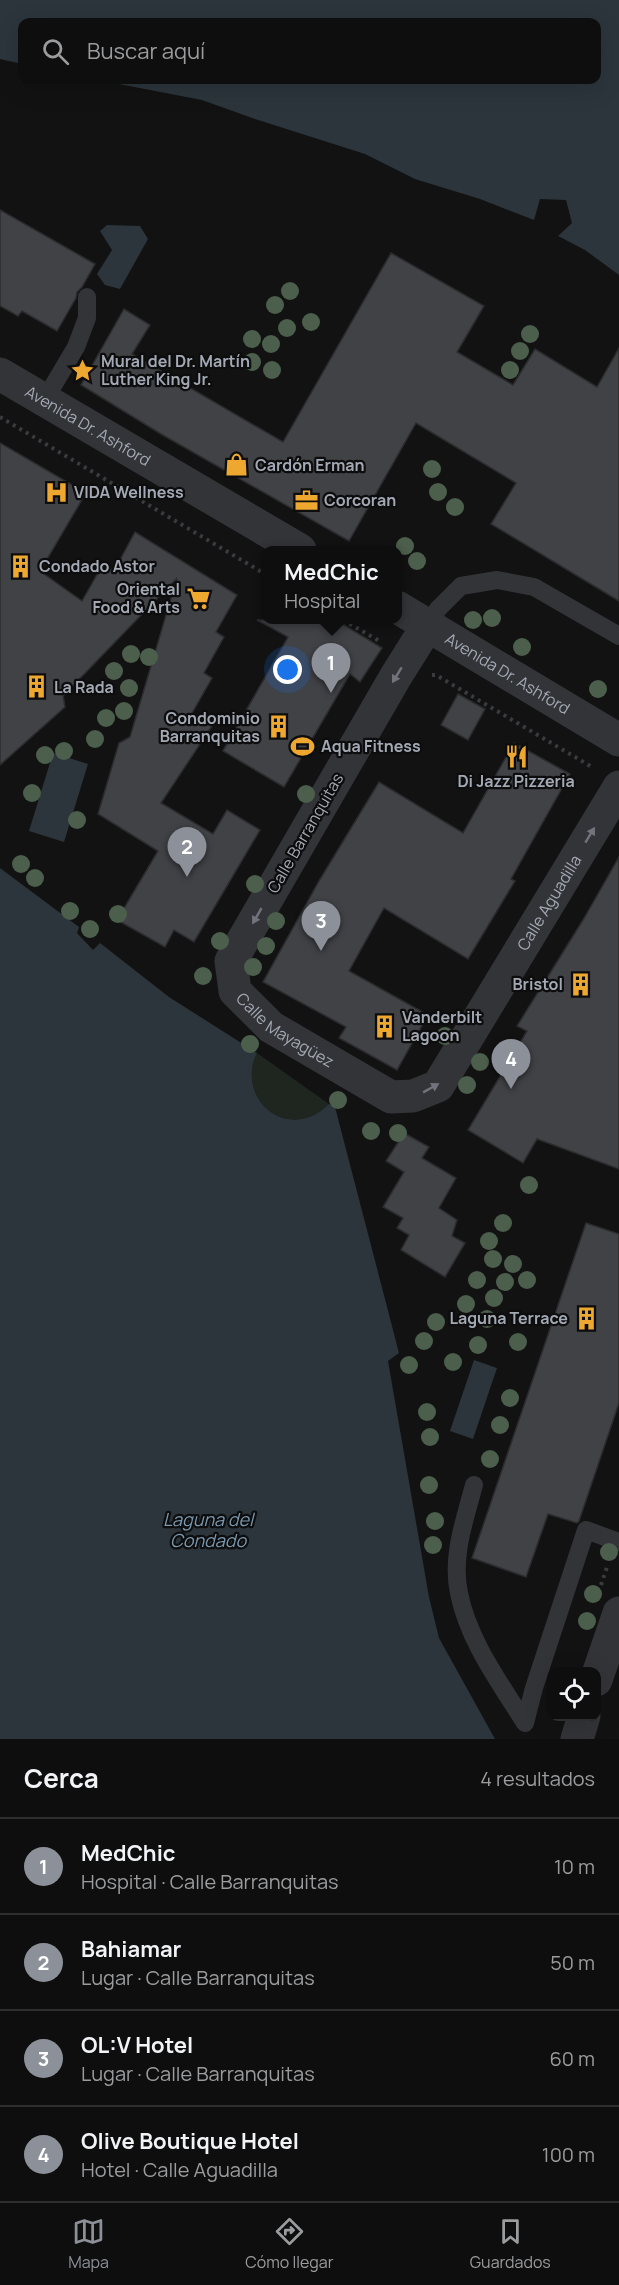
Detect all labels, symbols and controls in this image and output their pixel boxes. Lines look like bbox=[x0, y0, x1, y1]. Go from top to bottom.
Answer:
search box bbox=[18, 18, 601, 84]
icon: search bbox=[39, 35, 72, 68]
text: Buscar aquí bbox=[87, 36, 205, 66]
place label: Mural del Dr. Martín Luther King Jr. bbox=[101, 350, 250, 390]
place icon: Mural del Dr. Martín Luther King Jr. bbox=[70, 357, 96, 383]
street label: Avenida Dr. Ashford bbox=[21, 380, 155, 471]
shop icon: Cardón Erman bbox=[224, 452, 250, 478]
place label: Cardón Erman bbox=[255, 454, 365, 476]
hospital icon: VIDA Wellness bbox=[43, 479, 69, 505]
place label: VIDA Wellness bbox=[74, 481, 184, 503]
office icon: Corcoran bbox=[293, 487, 319, 513]
place label: Corcoran bbox=[324, 489, 396, 511]
popup bbox=[261, 546, 402, 624]
building icon: Condado Astor bbox=[8, 553, 34, 579]
place label: Condado Astor bbox=[39, 555, 155, 577]
text: MedChic bbox=[284, 557, 379, 587]
place label: Oriental Food & Arts bbox=[92, 578, 180, 618]
supermarket icon: Oriental Food & Arts bbox=[185, 585, 211, 611]
text: Hospital bbox=[284, 587, 361, 614]
street label: Avenida Dr. Ashford bbox=[441, 627, 574, 719]
pin: 1 bbox=[312, 644, 350, 693]
your location bbox=[273, 655, 302, 684]
one-way arrow bbox=[391, 667, 402, 683]
building icon: La Rada bbox=[23, 674, 49, 700]
place label: La Rada bbox=[54, 676, 114, 698]
place label: Condominio Barranquitas bbox=[160, 707, 260, 747]
building icon: Condominio Barranquitas bbox=[265, 714, 291, 740]
sports icon: Aqua Fitness bbox=[290, 733, 316, 759]
place label: Aqua Fitness bbox=[321, 735, 421, 757]
restaurant icon: Di Jazz Pizzeria bbox=[503, 743, 529, 769]
street label: Calle Barranquitas bbox=[262, 769, 348, 897]
place label: Di Jazz Pizzeria bbox=[457, 770, 575, 792]
one-way arrow bbox=[584, 827, 595, 843]
pin: 2 bbox=[168, 828, 207, 877]
street label: Calle Aguadilla bbox=[512, 851, 586, 954]
pin: 3 bbox=[302, 902, 340, 951]
one-way arrow bbox=[252, 908, 262, 925]
building icon: Bristol bbox=[568, 971, 594, 997]
place label: Bristol bbox=[513, 973, 563, 995]
street label: Calle Mayagüez bbox=[232, 988, 338, 1072]
place label: Vanderbilt Lagoon bbox=[402, 1006, 482, 1046]
building icon: Vanderbilt Lagoon bbox=[371, 1013, 397, 1039]
pin: 4 bbox=[492, 1040, 530, 1089]
one-way arrow bbox=[423, 1083, 440, 1093]
building icon: Laguna Terrace bbox=[573, 1305, 599, 1331]
place label: Laguna Terrace bbox=[450, 1307, 568, 1329]
water label: Laguna del Condado bbox=[163, 1507, 256, 1552]
map controls bbox=[547, 1667, 601, 1721]
button: locate bbox=[547, 1667, 601, 1721]
text: Cerca bbox=[24, 1760, 99, 1796]
text: 4 resultados bbox=[480, 1765, 595, 1792]
text: MedChic bbox=[81, 1838, 175, 1868]
text: 1 bbox=[39, 1853, 48, 1880]
text: 10 m bbox=[554, 1853, 595, 1880]
text: Hospital · Calle Barranquitas bbox=[81, 1868, 339, 1895]
text: Bahiamar bbox=[81, 1934, 181, 1964]
text: 2 bbox=[38, 1949, 49, 1976]
text: 50 m bbox=[550, 1949, 595, 1976]
text: Lugar · Calle Barranquitas bbox=[81, 1964, 315, 1991]
text: OL:V Hotel bbox=[81, 2030, 193, 2060]
text: 3 bbox=[38, 2045, 49, 2072]
text: 60 m bbox=[549, 2045, 595, 2072]
text: Lugar · Calle Barranquitas bbox=[81, 2060, 315, 2087]
text: Olive Boutique Hotel bbox=[81, 2126, 299, 2156]
text: 4 bbox=[37, 2141, 50, 2168]
text: 100 m bbox=[542, 2141, 595, 2168]
text: Hotel · Calle Aguadilla bbox=[81, 2156, 278, 2183]
tab: Mapa bbox=[68, 2215, 109, 2273]
tab: Cómo llegar bbox=[245, 2215, 333, 2273]
tab: Guardados bbox=[470, 2215, 551, 2273]

